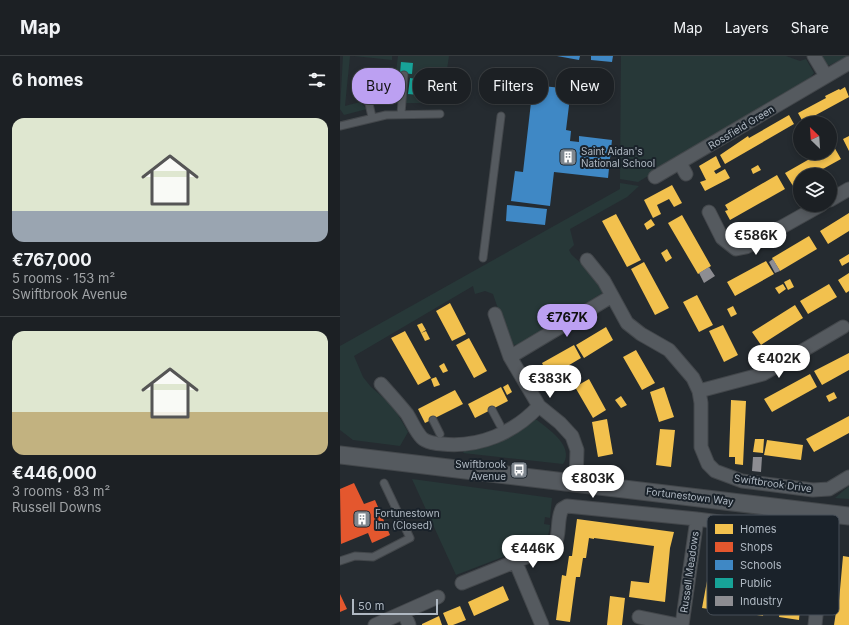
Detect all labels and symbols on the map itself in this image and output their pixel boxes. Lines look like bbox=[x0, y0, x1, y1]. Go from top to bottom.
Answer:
street label: Rossfield Green bbox=[706, 103, 776, 151]
north arrow bbox=[793, 116, 837, 160]
place label: Saint Aidan's National School bbox=[581, 145, 655, 169]
building icon: Saint Aidan's National School bbox=[558, 147, 578, 167]
pin: €586K bbox=[728, 222, 784, 256]
pin: €767K bbox=[539, 304, 595, 338]
pin: €402K bbox=[751, 345, 807, 379]
pin: €383K bbox=[522, 365, 578, 399]
place label: Swiftbrook Avenue bbox=[455, 458, 507, 482]
bus stop icon: Swiftbrook Avenue bbox=[509, 460, 529, 480]
pin: €803K bbox=[565, 465, 621, 499]
street label: Swiftbrook Drive bbox=[733, 472, 813, 494]
street label: Fortunestown Way bbox=[646, 485, 735, 507]
place label: Fortunestown Inn (Closed) bbox=[375, 507, 440, 531]
building icon: Fortunestown Inn (Closed) bbox=[352, 509, 372, 529]
legend bbox=[707, 515, 839, 615]
text: Homes bbox=[740, 522, 777, 536]
street label: Russell Meadows bbox=[677, 530, 701, 614]
pin: €446K bbox=[505, 535, 561, 569]
text: Shops bbox=[740, 540, 773, 554]
text: Schools bbox=[740, 558, 782, 572]
text: Public bbox=[740, 576, 772, 590]
text: Industry bbox=[740, 594, 783, 608]
scale bar bbox=[352, 597, 438, 616]

